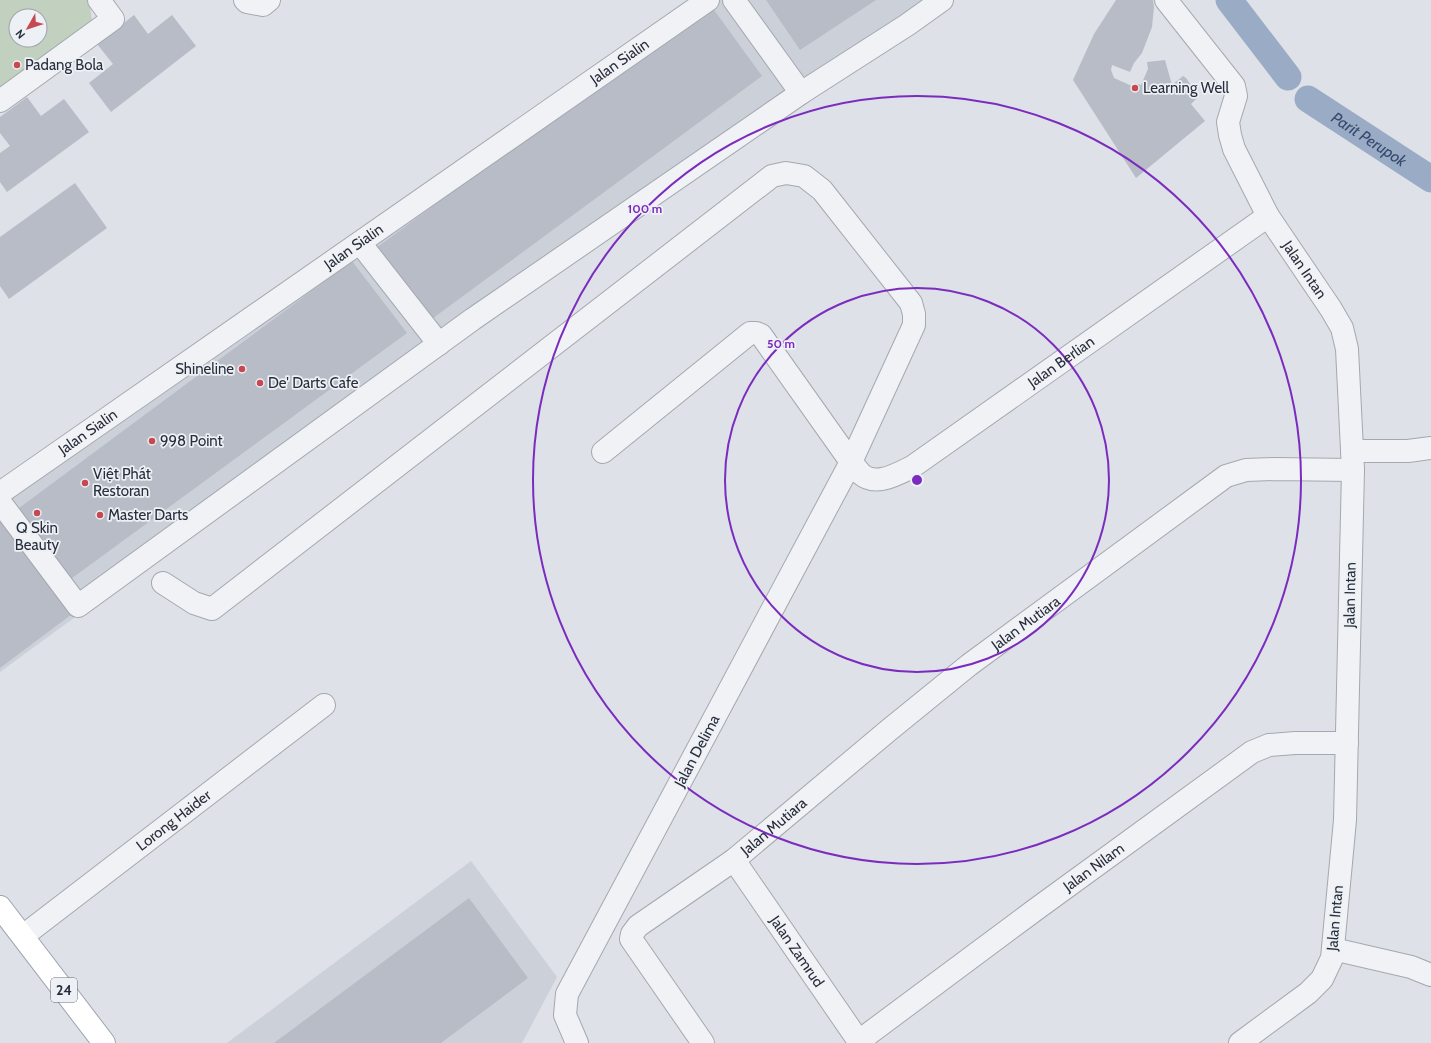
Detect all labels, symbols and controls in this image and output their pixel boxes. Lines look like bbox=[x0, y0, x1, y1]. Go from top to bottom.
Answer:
north arrow bbox=[8, 8, 48, 48]
text: N bbox=[12, 27, 28, 42]
street label: Jalan Sialin bbox=[586, 35, 652, 89]
place label: Padang Bola bbox=[25, 56, 104, 74]
marker: Padang Bola bbox=[12, 60, 22, 70]
place label: Learning Well bbox=[1143, 79, 1230, 97]
marker: Learning Well bbox=[1130, 83, 1140, 93]
water label: Parit Perupok bbox=[1328, 108, 1411, 171]
text: 100 m bbox=[628, 201, 662, 216]
street label: Jalan Sialin bbox=[320, 220, 387, 274]
street label: Jalan Intan bbox=[1278, 237, 1330, 302]
street label: Jalan Berlian bbox=[1024, 332, 1098, 392]
text: 50 m bbox=[767, 336, 795, 351]
place label: Shineline bbox=[175, 360, 234, 378]
marker: Shineline bbox=[237, 364, 247, 374]
place label: De' Darts Cafe bbox=[268, 374, 359, 392]
marker: De' Darts Cafe bbox=[255, 378, 265, 388]
street label: Jalan Sialin bbox=[54, 405, 121, 459]
place label: 998 Point bbox=[160, 432, 223, 450]
marker: 998 Point bbox=[147, 436, 157, 446]
place label: Việt Phát Restoran bbox=[93, 465, 151, 500]
centre of rings bbox=[910, 473, 924, 487]
marker: Việt Phát Restoran bbox=[80, 478, 90, 488]
place label: Master Darts bbox=[108, 506, 188, 524]
marker: Q Skin Beauty bbox=[32, 508, 42, 518]
marker: Master Darts bbox=[95, 510, 105, 520]
place label: Q Skin Beauty bbox=[15, 519, 60, 554]
street label: Jalan Intan bbox=[1340, 562, 1360, 629]
street label: Jalan Mutiara bbox=[987, 592, 1064, 655]
street label: Jalan Delima bbox=[670, 711, 724, 791]
street label: Lorong Haider bbox=[133, 786, 215, 855]
street label: Jalan Mutiara bbox=[736, 793, 811, 860]
street label: Jalan Nilam bbox=[1059, 839, 1128, 896]
street label: Jalan Intan bbox=[1323, 884, 1347, 953]
street label: Jalan Zamrud bbox=[765, 911, 828, 991]
road number: 24 bbox=[51, 978, 77, 1002]

